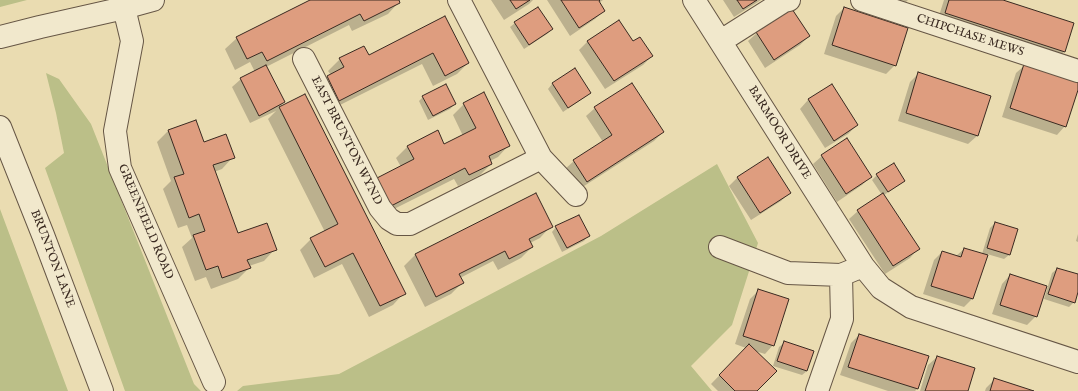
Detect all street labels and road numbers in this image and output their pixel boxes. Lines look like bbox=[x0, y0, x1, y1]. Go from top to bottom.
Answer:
street label: CHIPCHASE MEWS bbox=[914, 12, 1026, 60]
street label: EAST BRUNTON WYND bbox=[307, 74, 385, 208]
street label: BARMOOR DRIVE bbox=[744, 84, 814, 182]
street label: GREENFIELD ROAD bbox=[114, 162, 176, 282]
street label: BRUNTON LANE bbox=[27, 208, 77, 310]

